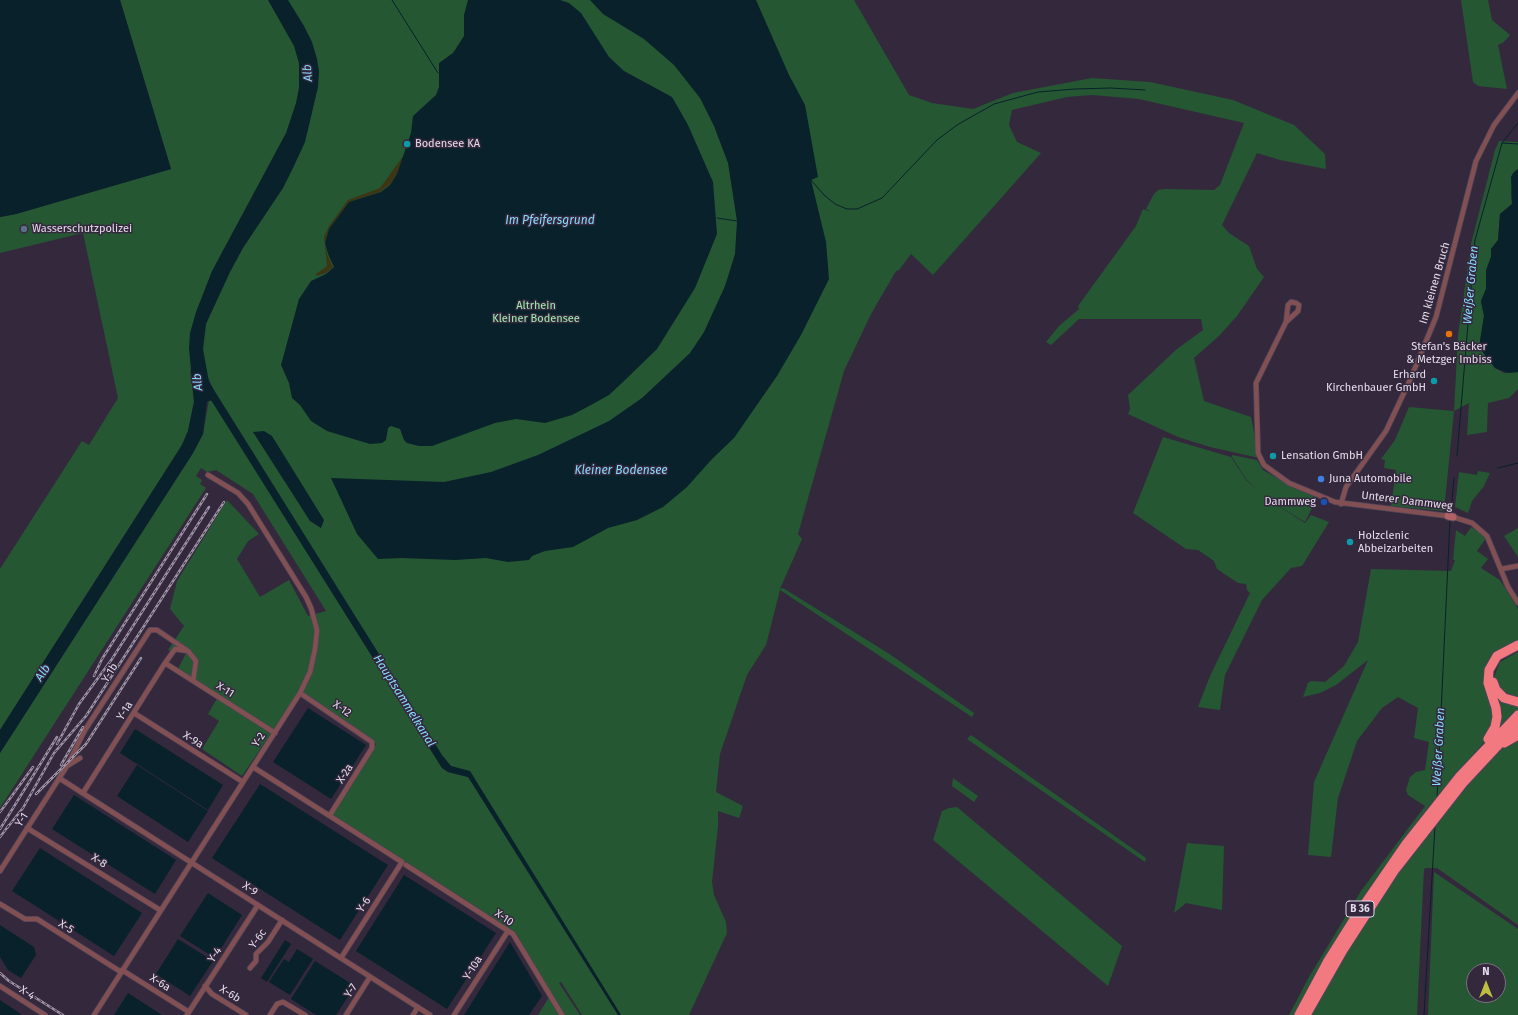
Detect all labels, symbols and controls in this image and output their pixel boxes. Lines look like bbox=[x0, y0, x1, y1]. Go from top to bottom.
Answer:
water label: Alb bbox=[300, 64, 316, 82]
place label: Bodensee KA bbox=[415, 137, 480, 151]
marker: Bodensee KA bbox=[402, 139, 412, 149]
water label: Im Pfeifersgrund bbox=[505, 214, 595, 228]
place label: Wasserschutzpolizei bbox=[32, 222, 132, 236]
marker: Wasserschutzpolizei bbox=[19, 224, 29, 234]
street label: Im kleinen Bruch bbox=[1417, 241, 1453, 325]
water label: Weißer Graben bbox=[1460, 245, 1482, 325]
park label: Altrhein Kleiner Bodensee bbox=[492, 299, 580, 325]
marker: Stefan's Bäcker & Metzger Imbiss bbox=[1444, 329, 1454, 339]
place label: Stefan's Bäcker & Metzger Imbiss bbox=[1406, 340, 1492, 366]
place label: Erhard Kirchenbauer GmbH bbox=[1326, 368, 1426, 394]
water label: Alb bbox=[190, 373, 206, 391]
marker: Erhard Kirchenbauer GmbH bbox=[1429, 376, 1439, 386]
place label: Lensation GmbH bbox=[1281, 449, 1363, 463]
marker: Lensation GmbH bbox=[1268, 451, 1278, 461]
water label: Kleiner Bodensee bbox=[574, 464, 668, 478]
place label: Juna Automobile bbox=[1329, 472, 1412, 486]
marker: Juna Automobile bbox=[1316, 474, 1326, 484]
street label: Unterer Dammweg bbox=[1361, 489, 1453, 513]
place label: Dammweg bbox=[1265, 495, 1316, 509]
marker: Dammweg bbox=[1319, 497, 1329, 507]
place label: Holzclenic Abbeizarbeiten bbox=[1358, 529, 1433, 555]
marker: Holzclenic Abbeizarbeiten bbox=[1345, 537, 1355, 547]
water label: Hauptsammelkanal bbox=[370, 652, 438, 750]
street label: Y-1b bbox=[99, 661, 121, 685]
water label: Alb bbox=[32, 662, 54, 684]
street label: X-11 bbox=[214, 679, 236, 701]
street label: X-12 bbox=[330, 698, 354, 720]
street label: Y-1a bbox=[114, 699, 136, 723]
water label: Weißer Graben bbox=[1430, 707, 1448, 787]
street label: X-9a bbox=[180, 729, 206, 751]
street label: Y-2 bbox=[249, 730, 269, 750]
street label: X-2a bbox=[334, 762, 356, 786]
street label: Y-1 bbox=[13, 811, 31, 829]
street label: X-8 bbox=[89, 851, 109, 871]
street label: X-9 bbox=[240, 879, 260, 899]
street label: Y-6 bbox=[354, 895, 374, 915]
road number: B 36 bbox=[1346, 901, 1374, 917]
street label: X-10 bbox=[492, 907, 516, 929]
street label: X-5 bbox=[56, 917, 76, 937]
street label: Y-6c bbox=[246, 927, 270, 951]
street label: Y-4 bbox=[205, 945, 225, 965]
street label: Y-10a bbox=[461, 953, 485, 983]
north arrow bbox=[1466, 963, 1506, 1003]
text: N bbox=[1482, 965, 1490, 978]
street label: X-6a bbox=[147, 972, 173, 994]
street label: Y-7 bbox=[342, 981, 360, 1001]
street label: X-6b bbox=[217, 982, 243, 1006]
street label: X-4 bbox=[17, 983, 37, 1003]

